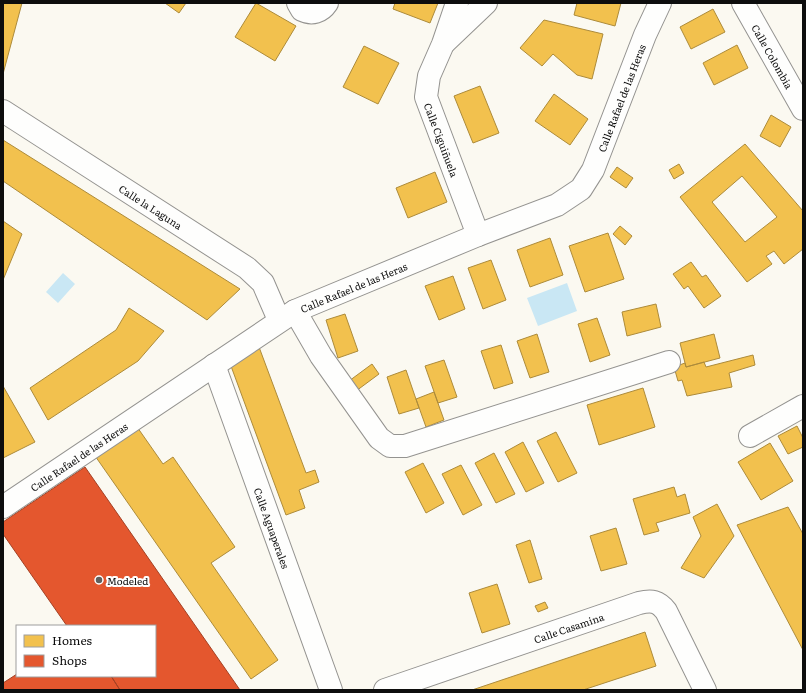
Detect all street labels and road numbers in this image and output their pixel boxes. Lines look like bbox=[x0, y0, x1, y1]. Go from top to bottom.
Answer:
street label: Calle Colombia bbox=[749, 21, 798, 92]
street label: Calle Rafael de las Heras bbox=[593, 41, 649, 154]
street label: Calle Ciguiñuela bbox=[421, 100, 463, 179]
street label: Calle la Laguna bbox=[116, 180, 186, 233]
street label: Calle Rafael de las Heras bbox=[298, 258, 410, 316]
street label: Calle Rafael de las Heras bbox=[27, 418, 131, 494]
street label: Calle Aguaperales bbox=[251, 485, 294, 571]
street label: Calle Casamina bbox=[531, 608, 606, 646]

